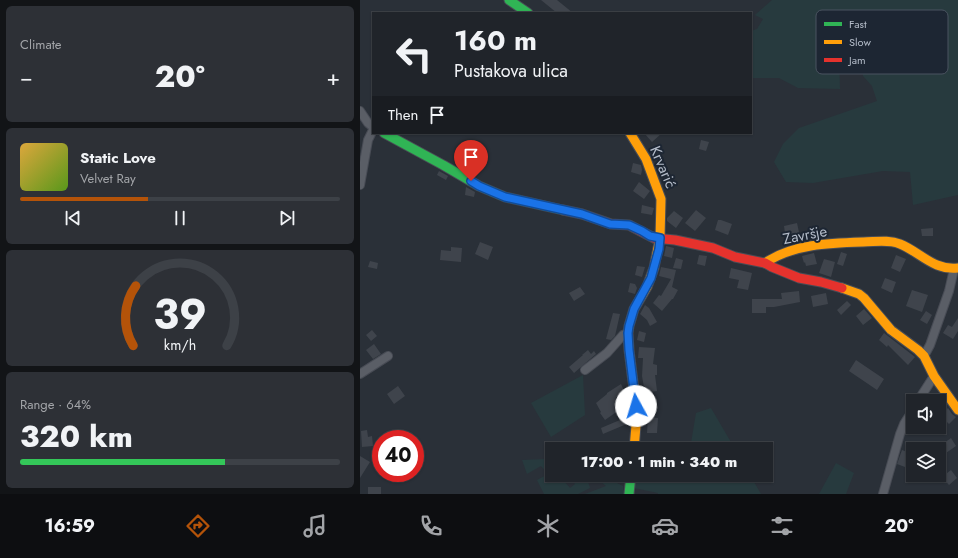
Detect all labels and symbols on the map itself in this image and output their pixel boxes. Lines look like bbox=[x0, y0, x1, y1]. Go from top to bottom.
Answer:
legend bbox=[816, 10, 948, 74]
text: Fast bbox=[849, 16, 867, 32]
text: Slow bbox=[849, 34, 871, 50]
text: Jam bbox=[847, 52, 866, 68]
pin bbox=[454, 140, 488, 181]
street label: Krvarić bbox=[644, 142, 682, 192]
street label: Završje bbox=[781, 220, 829, 250]
position arrow bbox=[615, 385, 657, 427]
speed limit sign: 40 bbox=[372, 430, 424, 482]

